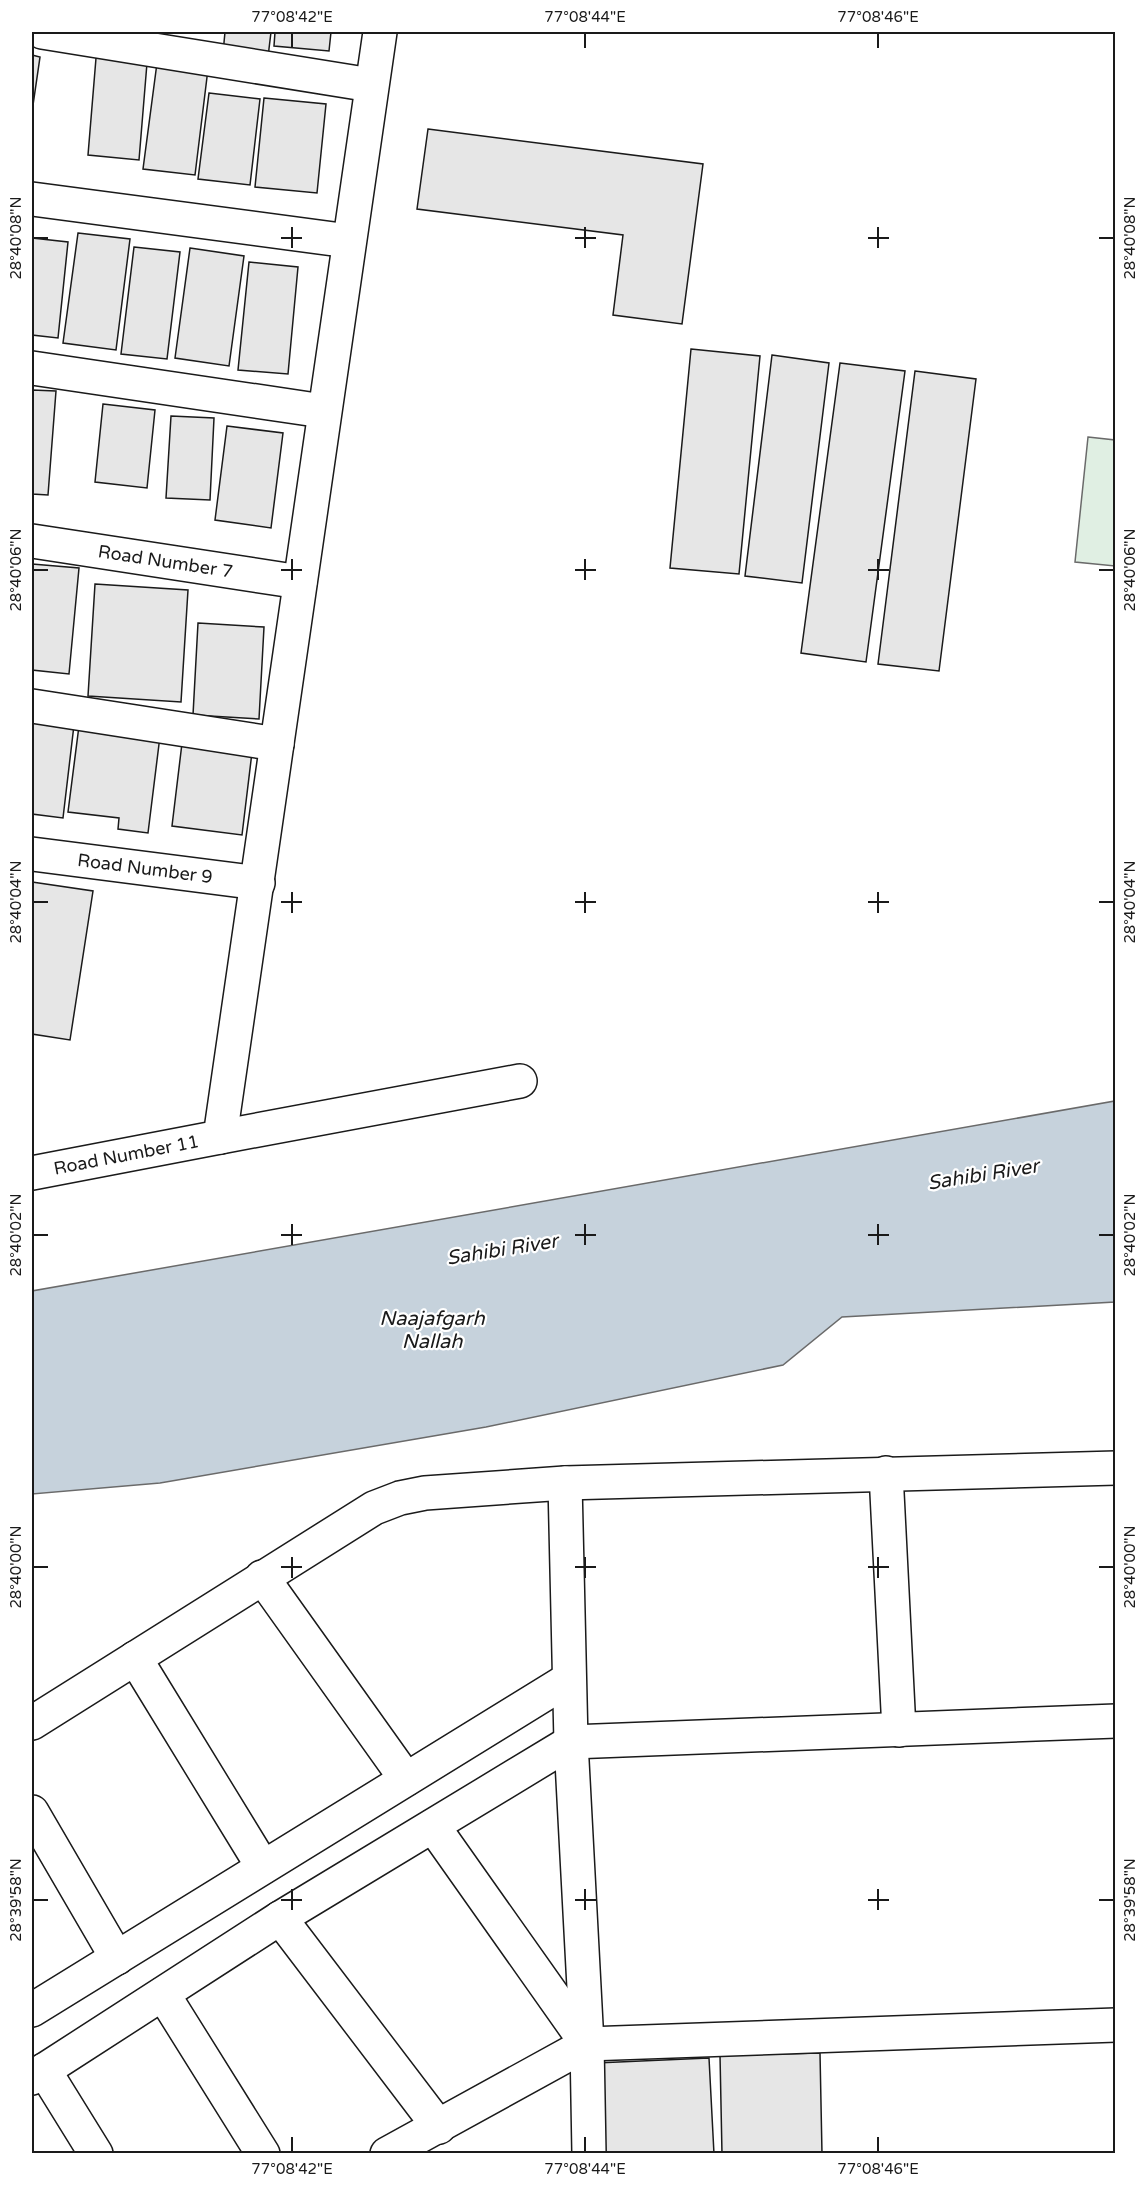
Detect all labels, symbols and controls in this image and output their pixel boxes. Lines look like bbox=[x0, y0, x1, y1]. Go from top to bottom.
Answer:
text: 77°08'42"E bbox=[251, 8, 333, 26]
text: 77°08'44"E bbox=[544, 8, 626, 26]
text: 77°08'46"E bbox=[837, 8, 919, 26]
text: 28°40'08"N bbox=[7, 196, 25, 280]
text: 28°40'08"N bbox=[1121, 196, 1139, 280]
text: 28°40'06"N bbox=[7, 528, 25, 612]
text: 28°40'06"N bbox=[1121, 528, 1139, 612]
street label: Road Number 7 bbox=[96, 540, 234, 583]
street label: Road Number 9 bbox=[76, 849, 214, 888]
text: 28°40'04"N bbox=[7, 860, 25, 944]
text: 28°40'04"N bbox=[1121, 860, 1139, 944]
street label: Road Number 11 bbox=[52, 1130, 201, 1180]
water label: Sahibi River bbox=[926, 1154, 1043, 1196]
text: 28°40'02"N bbox=[7, 1193, 25, 1277]
text: 28°40'02"N bbox=[1121, 1193, 1139, 1277]
water label: Sahibi River bbox=[445, 1229, 562, 1271]
water label: Naajafgarh Nallah bbox=[379, 1307, 485, 1354]
text: 28°40'00"N bbox=[7, 1525, 25, 1609]
text: 28°40'00"N bbox=[1121, 1525, 1139, 1609]
text: 28°39'58"N bbox=[7, 1858, 25, 1942]
text: 28°39'58"N bbox=[1121, 1858, 1139, 1942]
text: 77°08'42"E bbox=[251, 2160, 333, 2178]
text: 77°08'44"E bbox=[544, 2160, 626, 2178]
text: 77°08'46"E bbox=[837, 2160, 919, 2178]

